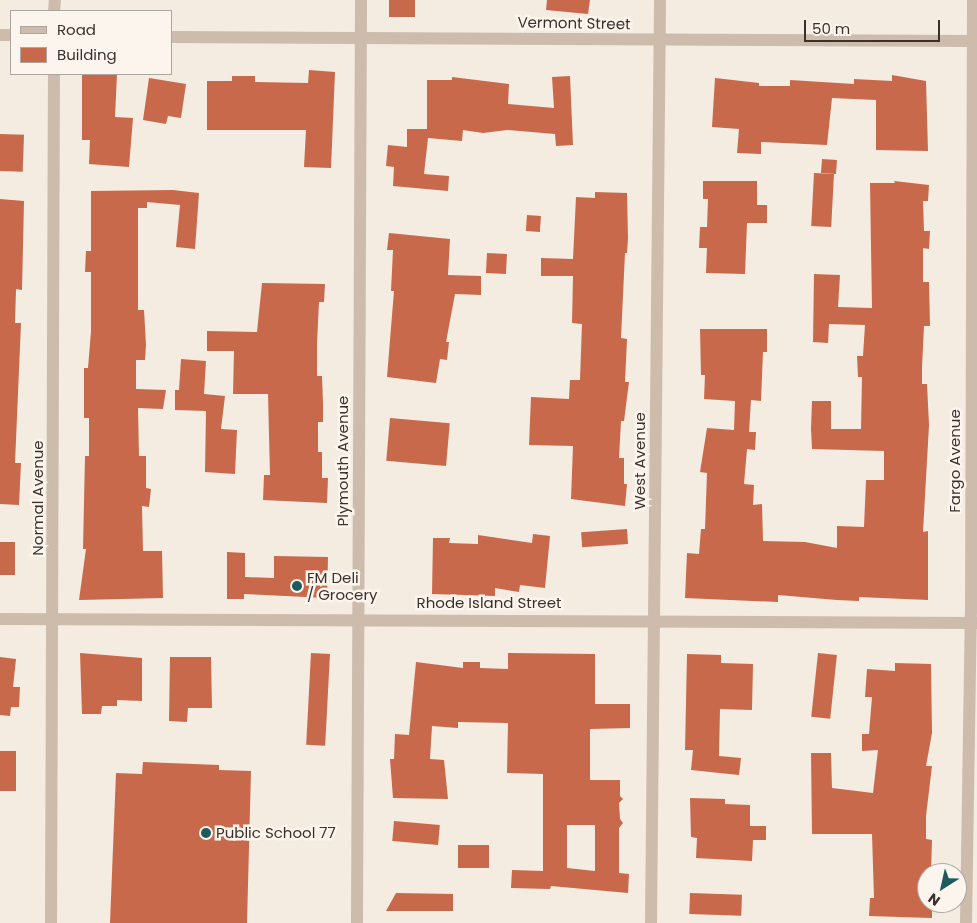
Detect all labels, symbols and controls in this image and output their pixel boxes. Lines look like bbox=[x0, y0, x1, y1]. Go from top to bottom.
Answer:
legend bbox=[10, 10, 172, 75]
scale bar bbox=[807, 10, 943, 42]
street label: Vermont Street bbox=[517, 13, 631, 33]
text: 50 m bbox=[812, 18, 850, 39]
text: Road bbox=[57, 19, 96, 40]
text: Building bbox=[57, 44, 117, 65]
street label: Plymouth Avenue bbox=[334, 396, 352, 526]
street label: Fargo Avenue bbox=[946, 409, 964, 513]
street label: West Avenue bbox=[631, 412, 649, 510]
street label: Normal Avenue bbox=[29, 440, 47, 556]
place label: FM Deli / Grocery bbox=[307, 568, 377, 603]
marker: FM Deli / Grocery bbox=[291, 580, 303, 592]
street label: Rhode Island Street bbox=[417, 594, 561, 612]
place label: Public School 77 bbox=[216, 824, 336, 842]
marker: Public School 77 bbox=[200, 827, 212, 839]
north arrow bbox=[917, 863, 967, 913]
text: N bbox=[924, 888, 944, 911]

